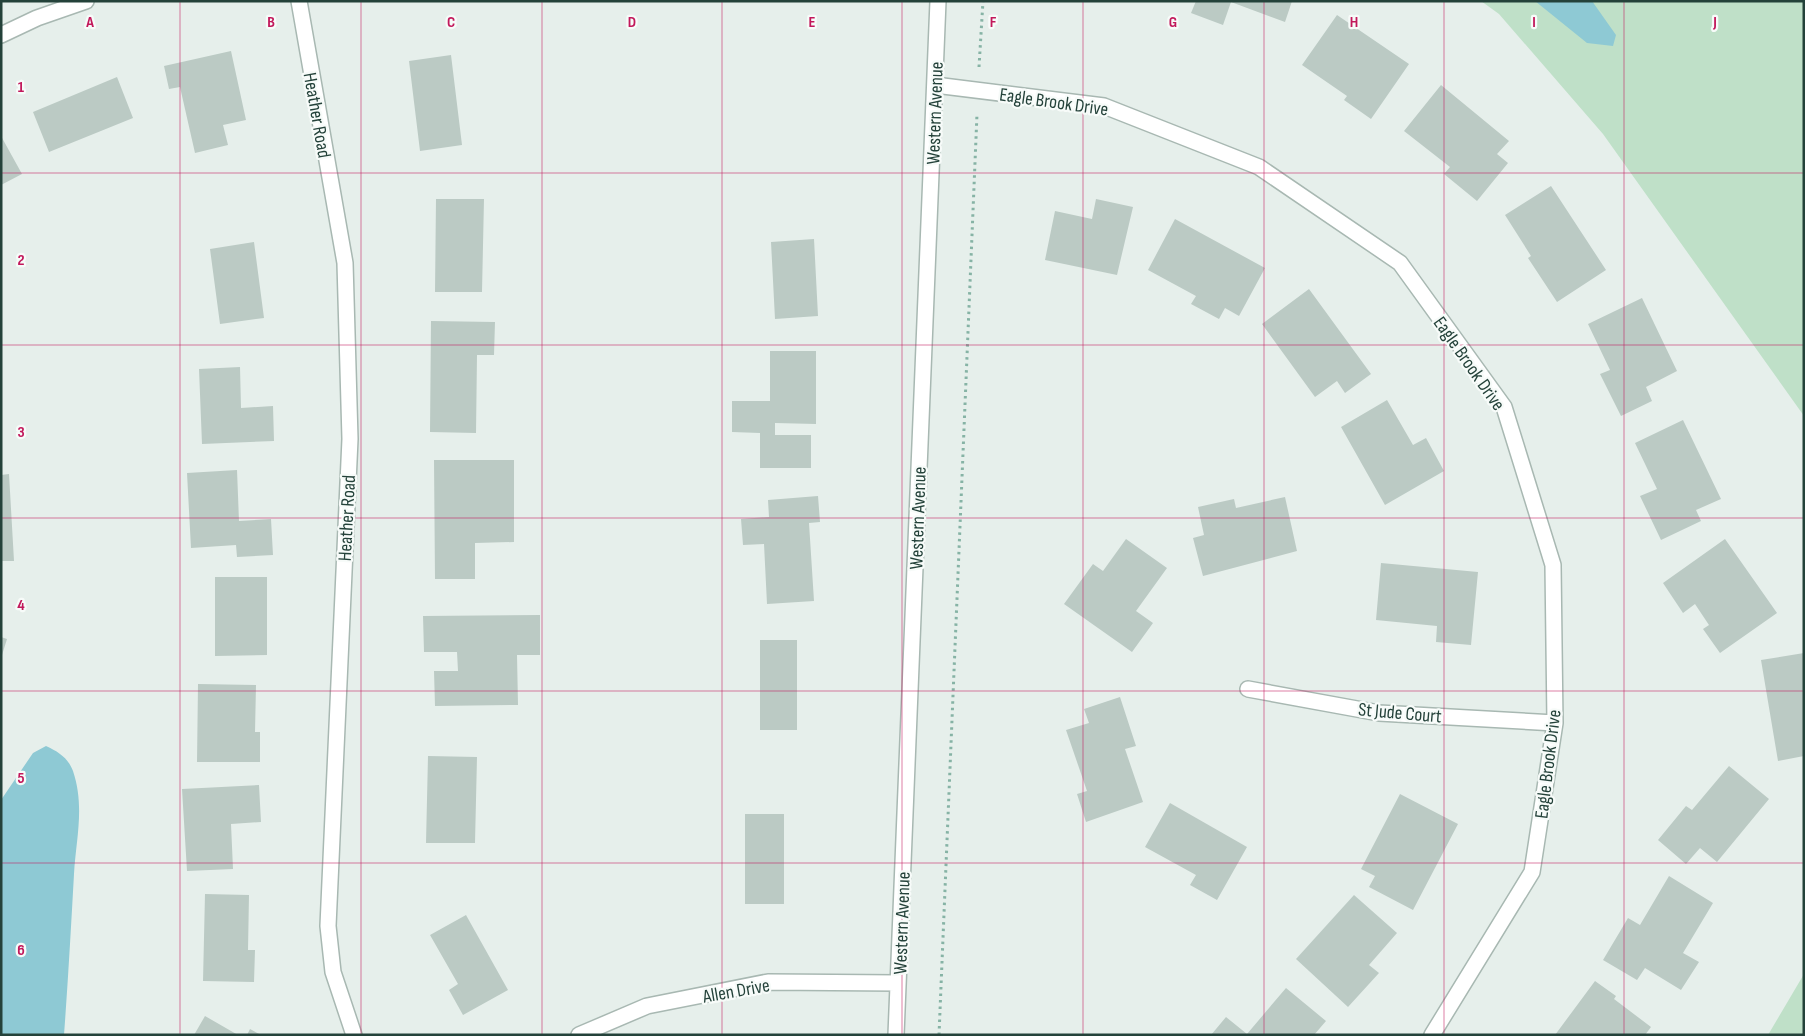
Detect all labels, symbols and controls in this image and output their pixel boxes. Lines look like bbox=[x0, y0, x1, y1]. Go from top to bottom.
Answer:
text: A bbox=[85, 13, 94, 32]
text: B bbox=[267, 13, 275, 32]
text: C bbox=[447, 13, 455, 32]
text: D bbox=[628, 13, 636, 32]
text: E bbox=[809, 13, 816, 32]
text: F bbox=[990, 13, 997, 32]
text: G bbox=[1169, 13, 1177, 32]
text: H bbox=[1350, 13, 1358, 32]
text: I bbox=[1532, 13, 1536, 32]
text: J bbox=[1712, 13, 1717, 32]
street label: Western Avenue bbox=[922, 61, 949, 165]
street label: Heather Road bbox=[298, 71, 335, 160]
text: 1 bbox=[18, 78, 25, 97]
street label: Eagle Brook Drive bbox=[998, 83, 1110, 121]
text: 2 bbox=[17, 251, 25, 270]
street label: Eagle Brook Drive bbox=[1428, 312, 1510, 415]
text: 3 bbox=[17, 423, 25, 442]
street label: Western Avenue bbox=[905, 466, 932, 570]
street label: Heather Road bbox=[334, 474, 361, 562]
text: 4 bbox=[17, 596, 25, 615]
street label: St Jude Court bbox=[1357, 698, 1443, 729]
street label: Eagle Brook Drive bbox=[1530, 708, 1567, 820]
text: 5 bbox=[17, 769, 25, 788]
street label: Western Avenue bbox=[889, 871, 916, 975]
text: 6 bbox=[17, 941, 25, 960]
street label: Allen Drive bbox=[700, 974, 771, 1009]

